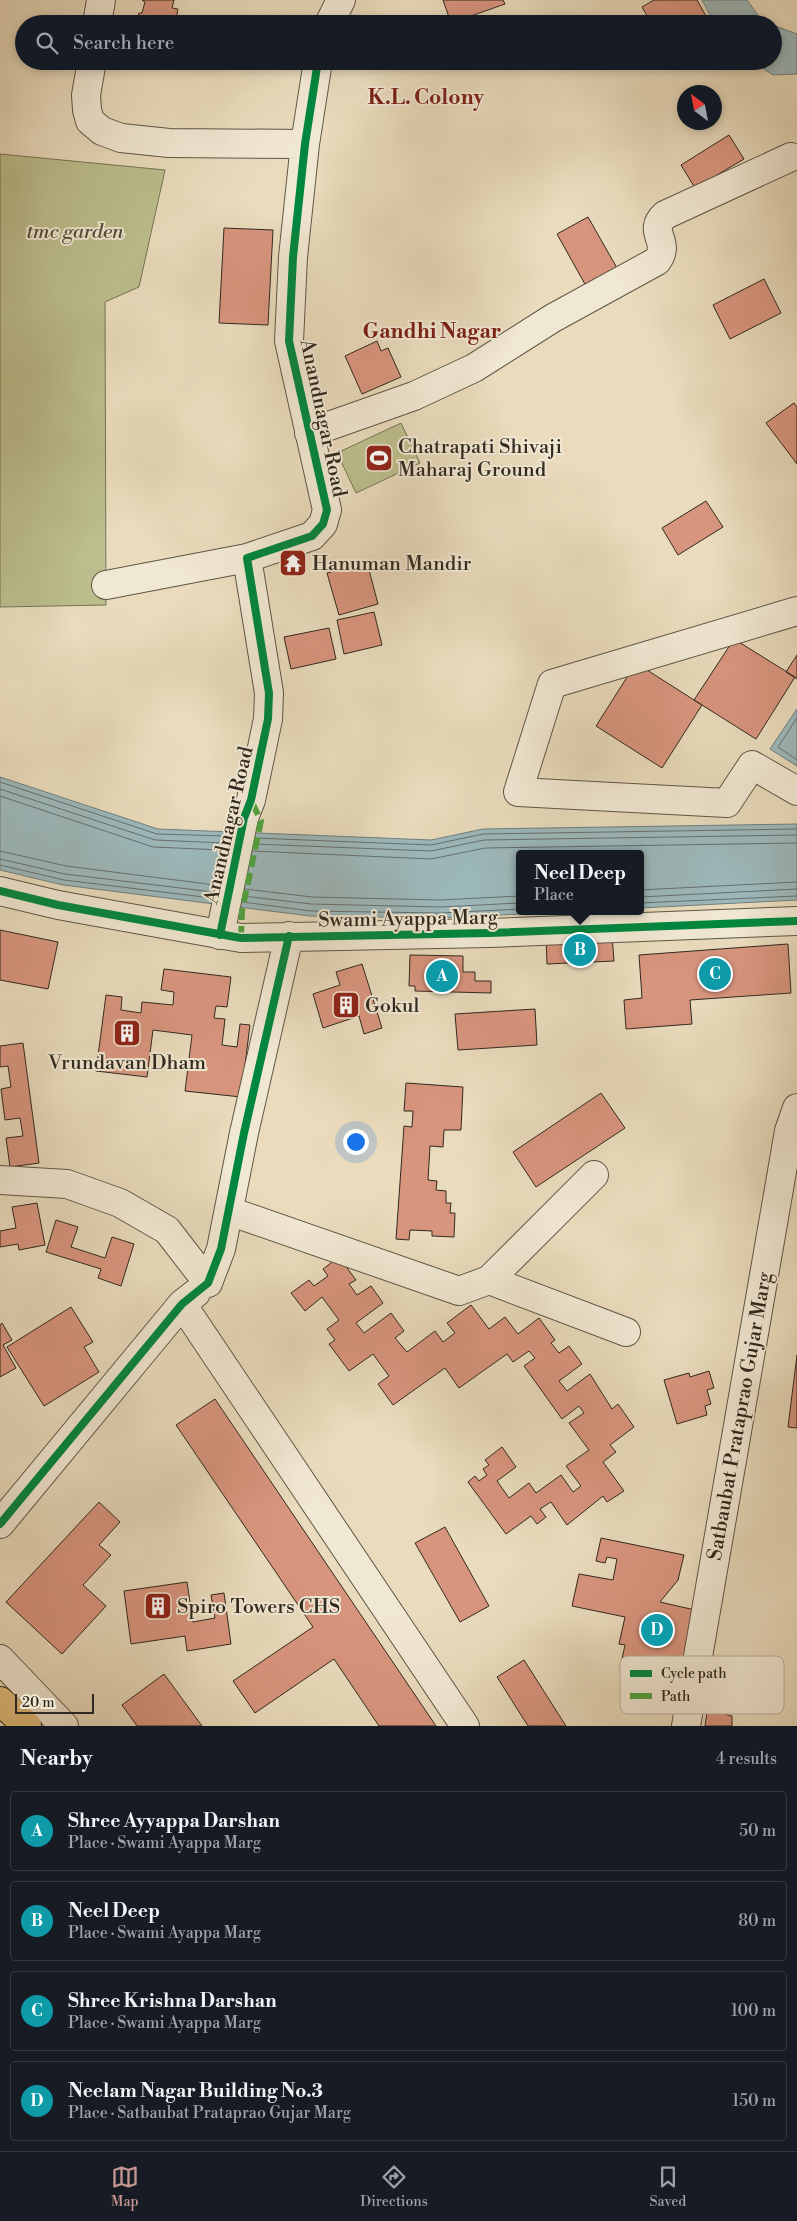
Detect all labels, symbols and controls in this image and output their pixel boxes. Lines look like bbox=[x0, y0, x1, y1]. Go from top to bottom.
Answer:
search box bbox=[15, 15, 782, 70]
icon: search bbox=[33, 29, 61, 57]
text: Search here bbox=[73, 31, 174, 55]
district label: K.L. Colony bbox=[368, 85, 485, 111]
north arrow bbox=[677, 85, 722, 130]
park label: tmc garden bbox=[27, 220, 124, 245]
district label: Gandhi Nagar bbox=[363, 319, 501, 345]
street label: Anandnagar Road bbox=[293, 336, 352, 500]
place label: Chatrapati Shivaji Maharaj Ground bbox=[398, 435, 562, 483]
sports icon: Chatrapati Shivaji Maharaj Ground bbox=[364, 443, 394, 473]
temple icon: Hanuman Mandir bbox=[278, 548, 308, 578]
place label: Hanuman Mandir bbox=[312, 552, 472, 577]
street label: Anandnagar Road bbox=[199, 744, 260, 907]
popup bbox=[516, 850, 644, 915]
text: Neel Deep bbox=[534, 861, 626, 885]
text: Place bbox=[534, 885, 574, 905]
street label: Swami Ayappa Marg bbox=[318, 905, 499, 934]
pin: B bbox=[564, 931, 596, 969]
pin: C bbox=[699, 955, 731, 993]
pin: A bbox=[426, 957, 458, 995]
building icon: Gokul bbox=[331, 990, 361, 1020]
place label: Gokul bbox=[365, 994, 419, 1019]
building icon: Vrundavan Dham bbox=[112, 1018, 142, 1048]
place label: Vrundavan Dham bbox=[47, 1051, 207, 1076]
your location bbox=[343, 1129, 369, 1155]
street label: Satbaubat Prataprao Gujar Marg bbox=[703, 1270, 778, 1562]
building icon: Spiro Towers CHS bbox=[143, 1591, 173, 1621]
place label: Spiro Towers CHS bbox=[177, 1595, 340, 1620]
pin: D bbox=[641, 1611, 673, 1649]
legend bbox=[620, 1656, 784, 1714]
text: Cycle path bbox=[661, 1665, 727, 1683]
text: Path bbox=[661, 1688, 691, 1706]
scale bar bbox=[15, 1691, 94, 1714]
text: 20 m bbox=[22, 1694, 54, 1712]
text: Nearby bbox=[20, 1746, 93, 1772]
text: 4 results bbox=[716, 1749, 777, 1769]
text: Shree Ayyappa Darshan bbox=[68, 1809, 280, 1833]
text: A bbox=[31, 1821, 43, 1841]
text: 50 m bbox=[739, 1821, 776, 1841]
text: Place · Swami Ayappa Marg bbox=[68, 1833, 261, 1853]
text: Neel Deep bbox=[68, 1899, 160, 1923]
text: B bbox=[31, 1911, 43, 1931]
text: 80 m bbox=[738, 1911, 776, 1931]
text: Place · Swami Ayappa Marg bbox=[68, 1923, 261, 1943]
text: Shree Krishna Darshan bbox=[68, 1989, 277, 2013]
text: C bbox=[31, 2001, 43, 2021]
text: 100 m bbox=[731, 2001, 776, 2021]
text: Place · Swami Ayappa Marg bbox=[68, 2013, 261, 2033]
text: Neelam Nagar Building No.3 bbox=[68, 2079, 323, 2103]
text: D bbox=[31, 2091, 43, 2111]
text: 150 m bbox=[732, 2091, 776, 2111]
text: Place · Satbaubat Prataprao Gujar Marg bbox=[68, 2103, 351, 2123]
tab: Map bbox=[111, 2163, 139, 2211]
tab: Directions bbox=[360, 2163, 428, 2211]
tab: Saved bbox=[649, 2163, 686, 2211]

